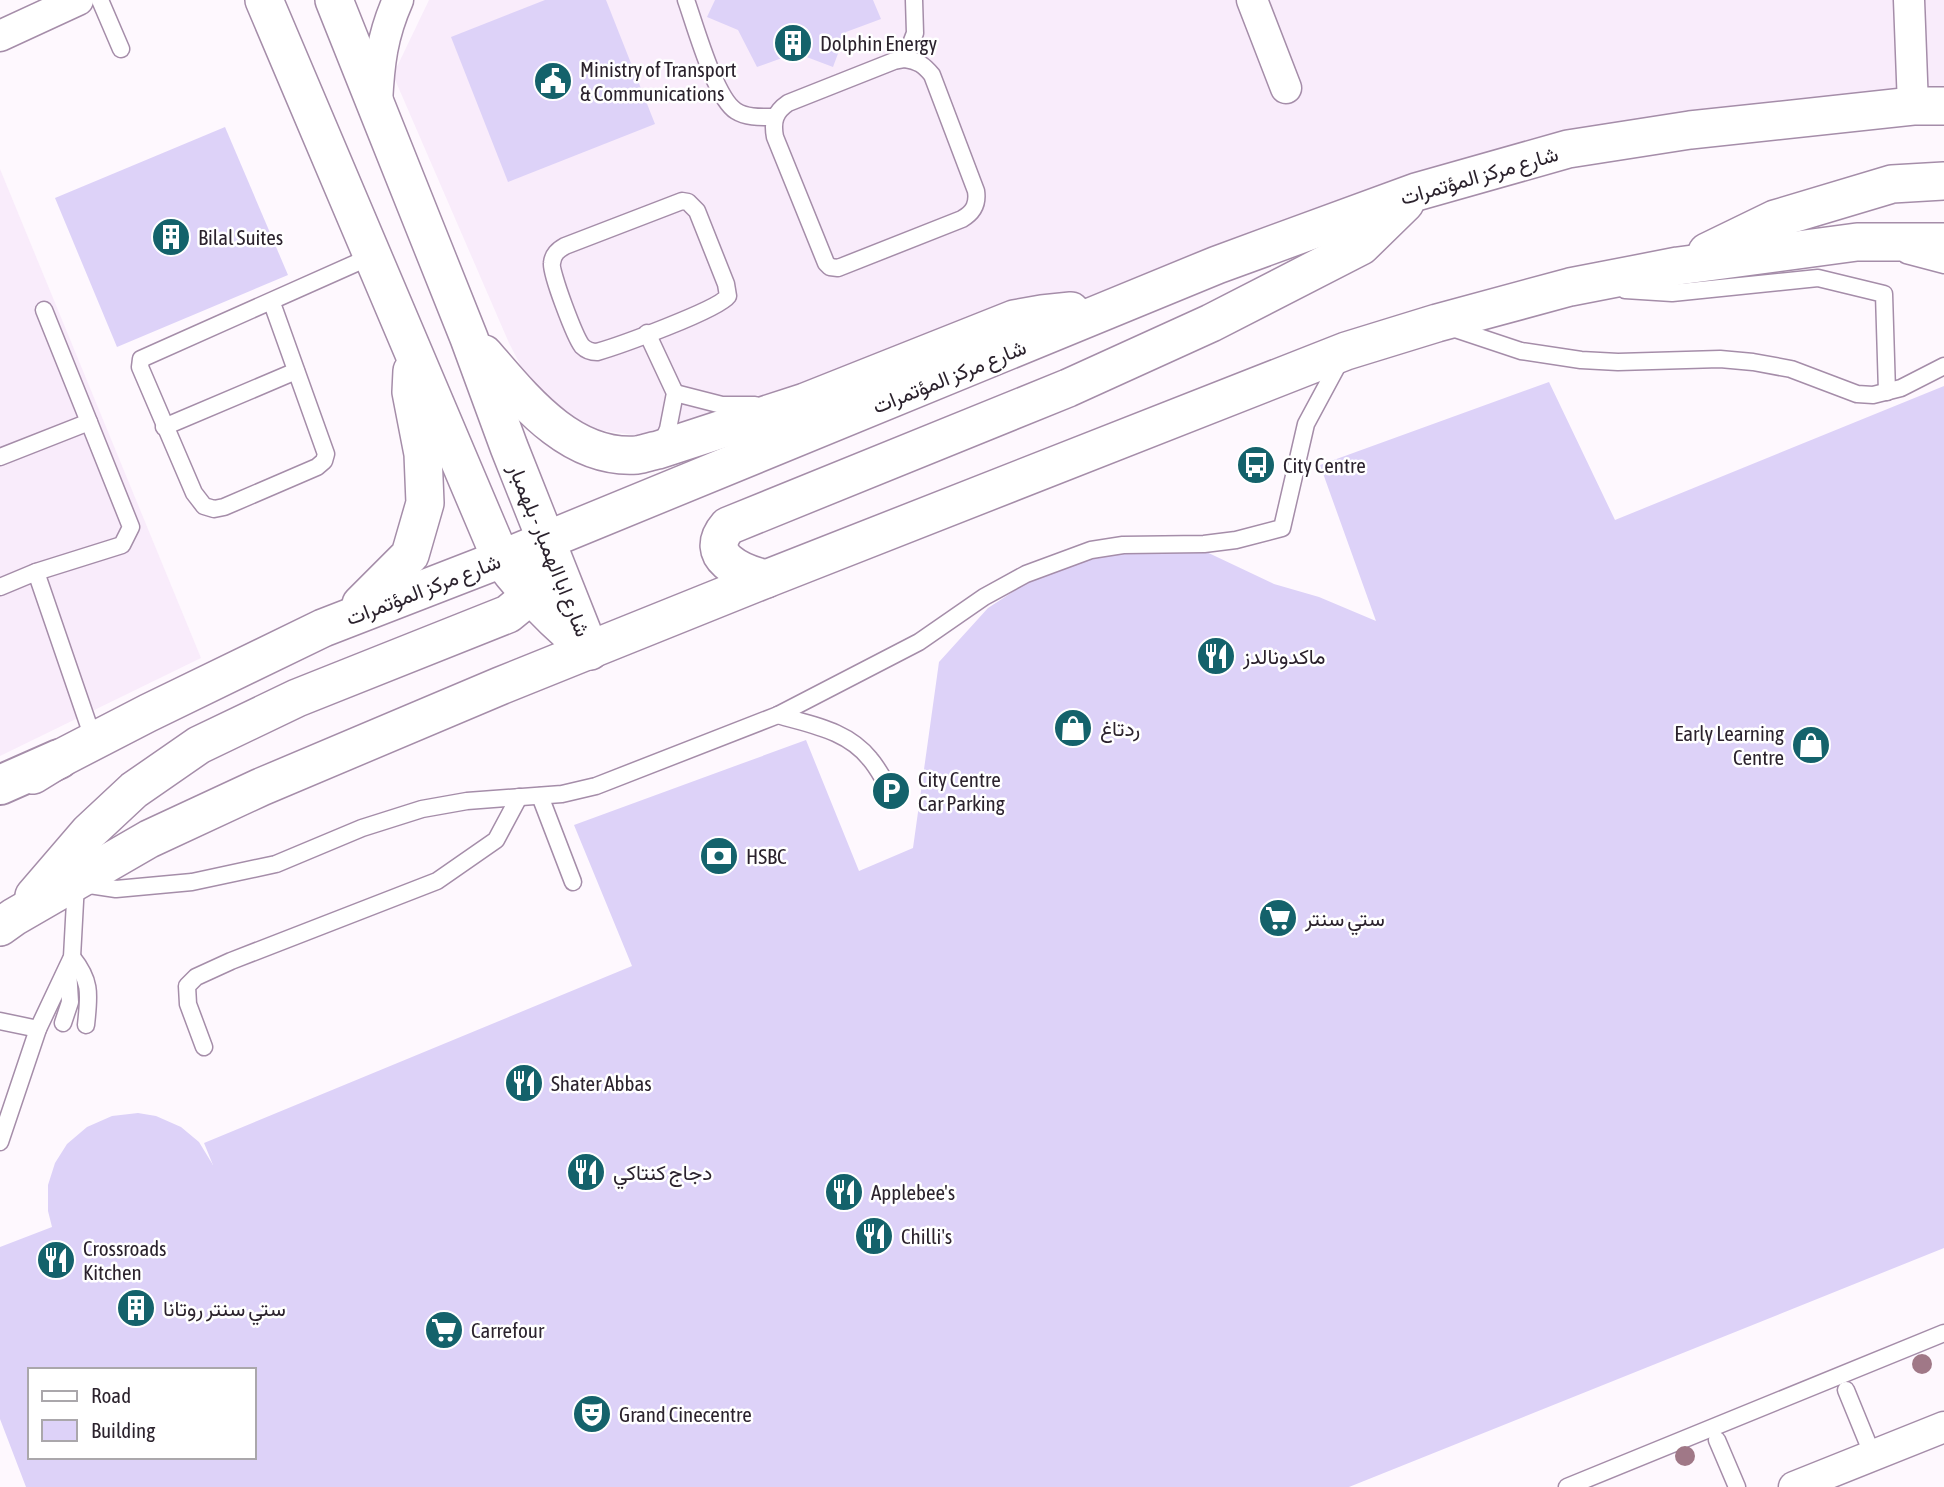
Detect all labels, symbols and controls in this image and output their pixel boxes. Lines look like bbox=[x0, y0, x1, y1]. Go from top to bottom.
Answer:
building icon: Dolphin Energy bbox=[772, 22, 814, 64]
place label: Dolphin Energy bbox=[820, 31, 937, 55]
place label: Ministry of Transport & Communications bbox=[580, 57, 737, 105]
public building icon: Ministry of Transport & Communications bbox=[532, 60, 574, 102]
street label: شارع مركز المؤتمرات bbox=[1397, 141, 1562, 212]
building icon: Bilal Suites bbox=[150, 216, 192, 258]
place label: Bilal Suites bbox=[198, 225, 283, 249]
street label: شارع مركز المؤتمرات bbox=[869, 334, 1030, 421]
bus stop icon: City Centre bbox=[1235, 444, 1277, 486]
place label: City Centre bbox=[1283, 453, 1366, 477]
street label: شارع ابا الهمبار - بلهمبار bbox=[501, 459, 596, 641]
street label: شارع مركز المؤتمرات bbox=[342, 549, 505, 632]
restaurant icon: ماكدونالدز bbox=[1195, 635, 1237, 677]
place label: ماكدونالدز bbox=[1242, 644, 1325, 670]
shop icon: ردتاغ bbox=[1052, 707, 1094, 749]
place label: ردتاغ bbox=[1100, 716, 1140, 743]
place label: Early Learning Centre bbox=[1674, 721, 1784, 769]
shop icon: Early Learning Centre bbox=[1790, 724, 1832, 766]
place label: City Centre Car Parking bbox=[918, 767, 1005, 815]
parking icon: City Centre Car Parking bbox=[870, 770, 912, 812]
bank icon: HSBC bbox=[698, 835, 740, 877]
place label: HSBC bbox=[746, 844, 787, 868]
supermarket icon: ستي سنتر bbox=[1257, 897, 1299, 939]
place label: ستي سنتر bbox=[1304, 906, 1385, 936]
restaurant icon: Shater Abbas bbox=[503, 1062, 545, 1104]
place label: Shater Abbas bbox=[551, 1071, 652, 1095]
restaurant icon: دجاج كنتاكي bbox=[565, 1151, 607, 1193]
place label: دجاج كنتاكي bbox=[613, 1160, 712, 1190]
restaurant icon: Applebee's bbox=[823, 1171, 865, 1213]
place label: Applebee's bbox=[871, 1180, 955, 1204]
restaurant icon: Chilli's bbox=[853, 1215, 895, 1257]
place label: Chilli's bbox=[901, 1224, 952, 1248]
place label: Crossroads Kitchen bbox=[83, 1236, 167, 1284]
restaurant icon: Crossroads Kitchen bbox=[35, 1239, 77, 1281]
building icon: ستي سنتر روتانا bbox=[115, 1287, 157, 1329]
place label: ستي سنتر روتانا bbox=[163, 1296, 286, 1326]
supermarket icon: Carrefour bbox=[423, 1309, 465, 1351]
place label: Carrefour bbox=[471, 1318, 545, 1342]
legend bbox=[28, 1368, 256, 1459]
text: Road bbox=[91, 1383, 131, 1407]
theatre icon: Grand Cinecentre bbox=[571, 1393, 613, 1435]
place label: Grand Cinecentre bbox=[619, 1402, 752, 1426]
text: Building bbox=[91, 1418, 155, 1442]

